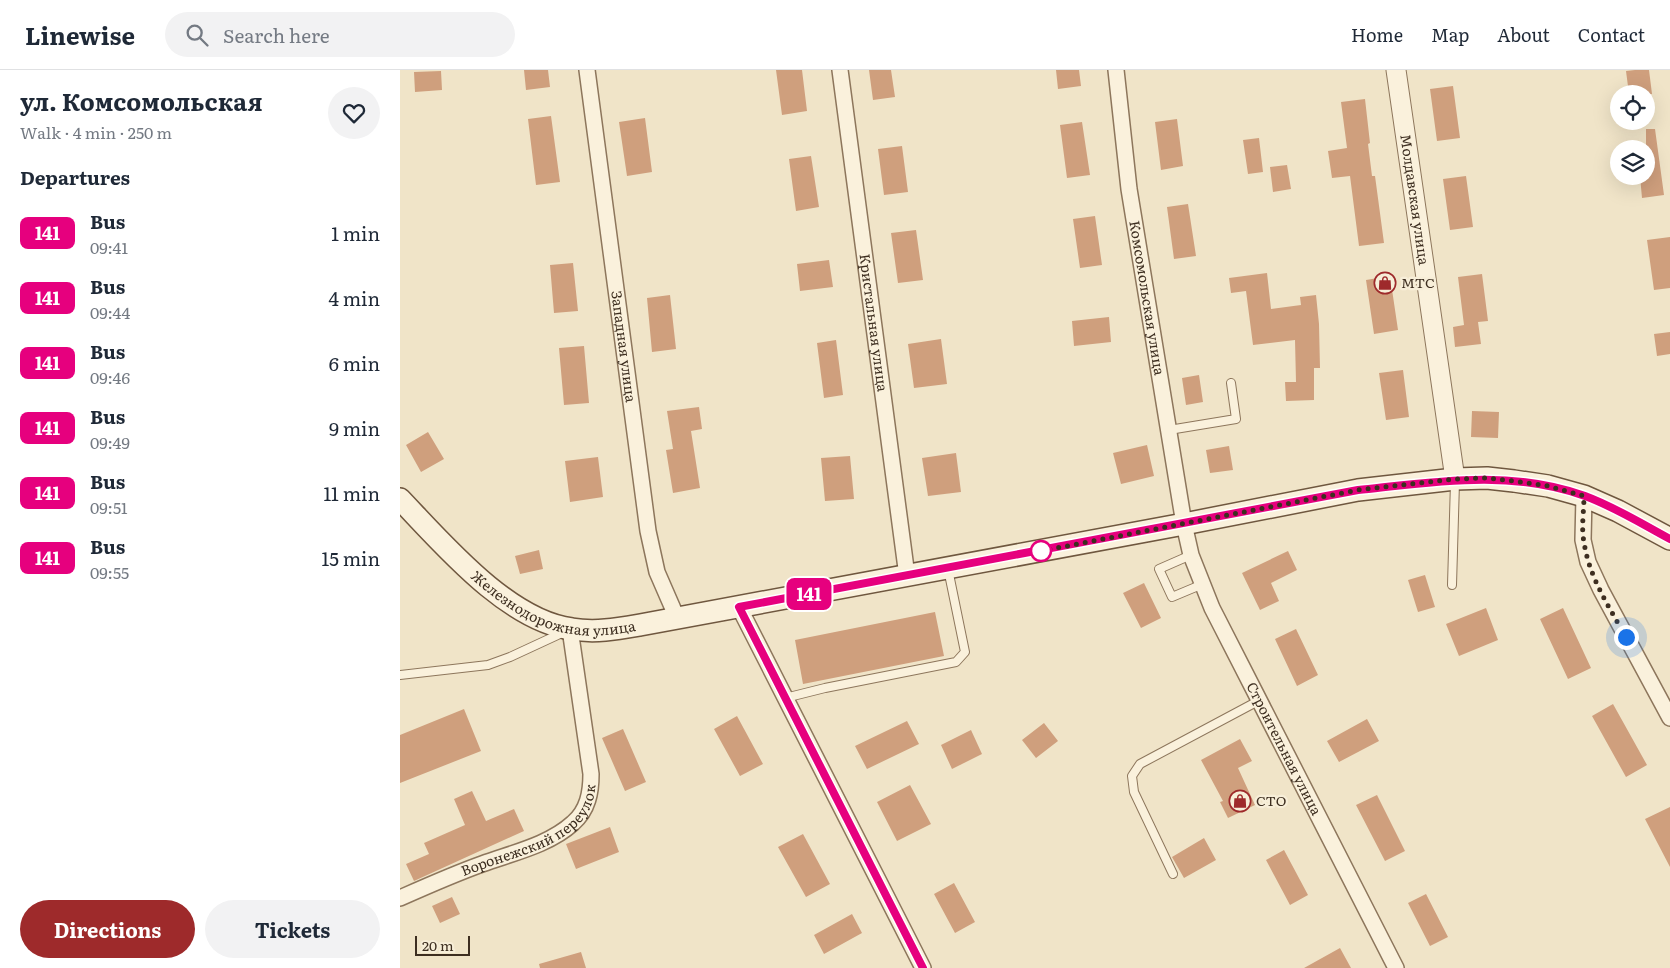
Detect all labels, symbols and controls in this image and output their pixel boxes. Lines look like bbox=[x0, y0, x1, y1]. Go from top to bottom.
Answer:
search box bbox=[165, 12, 515, 57]
text: Linewise bbox=[25, 17, 135, 52]
icon: search bbox=[183, 21, 211, 49]
text: Search here bbox=[223, 21, 330, 49]
text: Home bbox=[1351, 21, 1403, 48]
text: Map bbox=[1431, 21, 1469, 48]
text: About bbox=[1497, 21, 1550, 48]
text: Contact bbox=[1578, 21, 1645, 48]
text: ул. Комсомольская bbox=[20, 83, 262, 118]
map controls bbox=[1610, 85, 1655, 185]
button: locate bbox=[1610, 85, 1655, 130]
button: heart bbox=[328, 87, 380, 139]
text: Walk · 4 min · 250 m bbox=[20, 120, 172, 144]
street label: Молдавская улица bbox=[1396, 133, 1435, 267]
button: layers bbox=[1610, 140, 1655, 185]
text: Departures bbox=[20, 163, 130, 191]
text: Bus bbox=[90, 207, 125, 235]
text: 141 bbox=[35, 219, 60, 246]
text: 1 min bbox=[331, 219, 380, 247]
street label: Комсомольская улица bbox=[1125, 219, 1170, 377]
text: 09:41 bbox=[90, 235, 128, 259]
street label: Кристальная улица bbox=[855, 252, 894, 393]
shop icon: МТС bbox=[1373, 271, 1397, 295]
text: Bus bbox=[90, 272, 125, 300]
place label: МТС bbox=[1401, 272, 1435, 292]
text: 141 bbox=[35, 284, 60, 311]
text: 4 min bbox=[328, 284, 380, 312]
street label: Западная улица bbox=[607, 289, 642, 404]
text: 09:44 bbox=[90, 300, 130, 324]
text: Bus bbox=[90, 337, 125, 365]
text: 141 bbox=[35, 349, 60, 376]
text: 6 min bbox=[329, 349, 380, 377]
text: 09:46 bbox=[90, 365, 130, 389]
text: Bus bbox=[90, 402, 125, 430]
text: 141 bbox=[35, 414, 60, 441]
text: 9 min bbox=[329, 414, 380, 442]
text: 09:49 bbox=[90, 430, 130, 454]
text: Bus bbox=[90, 467, 125, 495]
text: 141 bbox=[35, 479, 60, 506]
text: 11 min bbox=[323, 479, 380, 507]
text: 09:51 bbox=[90, 495, 128, 519]
text: Bus bbox=[90, 532, 125, 560]
unlabelled marker bbox=[1030, 540, 1052, 562]
text: 141 bbox=[35, 544, 60, 571]
text: 15 min bbox=[321, 544, 380, 572]
text: 09:55 bbox=[90, 560, 129, 584]
street label: Железнодорожная улица bbox=[467, 565, 637, 640]
line badge: 141 bbox=[780, 578, 838, 610]
text: 141 bbox=[796, 580, 822, 607]
your location bbox=[1614, 625, 1639, 650]
street label: Строительная улица bbox=[1242, 678, 1327, 819]
street label: Воронежский переулок bbox=[458, 782, 600, 880]
shop icon: СТО bbox=[1228, 789, 1252, 813]
place label: СТО bbox=[1256, 790, 1286, 810]
button: Directions bbox=[20, 900, 195, 958]
button: Tickets bbox=[205, 900, 380, 958]
scale bar bbox=[415, 933, 470, 956]
text: 20 m bbox=[422, 935, 454, 955]

